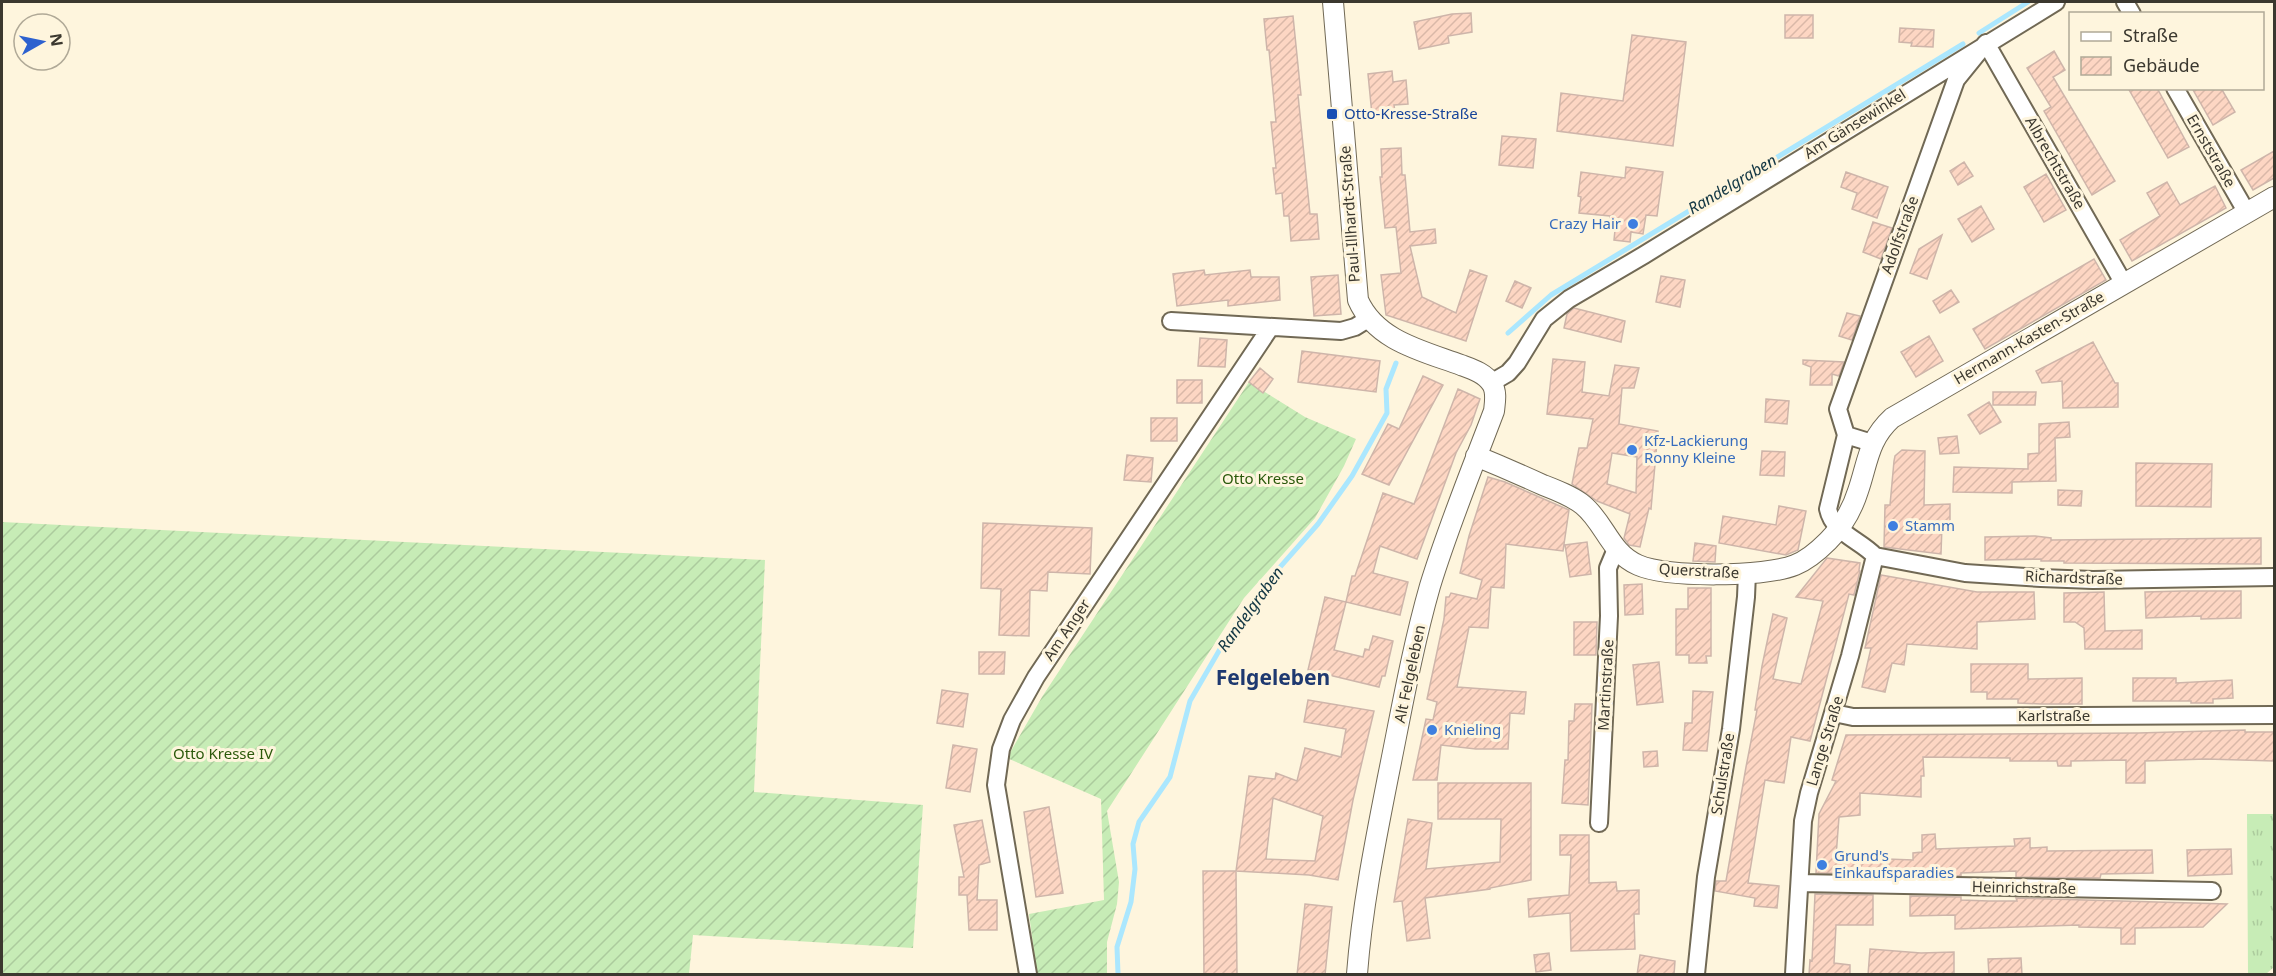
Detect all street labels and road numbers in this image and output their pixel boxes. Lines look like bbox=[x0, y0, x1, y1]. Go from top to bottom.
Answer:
street label: Am Gänsewinkel bbox=[1800, 84, 1909, 163]
street label: Ernststraße bbox=[2183, 110, 2241, 191]
street label: Albrechtstraße bbox=[2021, 113, 2090, 212]
street label: Paul-Illhardt-Straße bbox=[1334, 145, 1364, 283]
street label: Adolfstraße bbox=[1876, 193, 1922, 276]
street label: Hermann-Kasten-Straße bbox=[1950, 286, 2107, 388]
street label: Querstraße bbox=[1658, 558, 1740, 582]
street label: Richardstraße bbox=[2025, 565, 2123, 589]
street label: Am Anger bbox=[1038, 595, 1094, 664]
street label: Alt Felgeleben bbox=[1389, 623, 1429, 725]
street label: Martinstraße bbox=[1593, 639, 1617, 731]
street label: Lange Straße bbox=[1801, 693, 1847, 788]
street label: Karlstraße bbox=[2018, 705, 2090, 725]
street label: Schulstraße bbox=[1706, 731, 1738, 816]
street label: Heinrichstraße bbox=[1972, 876, 2076, 898]

